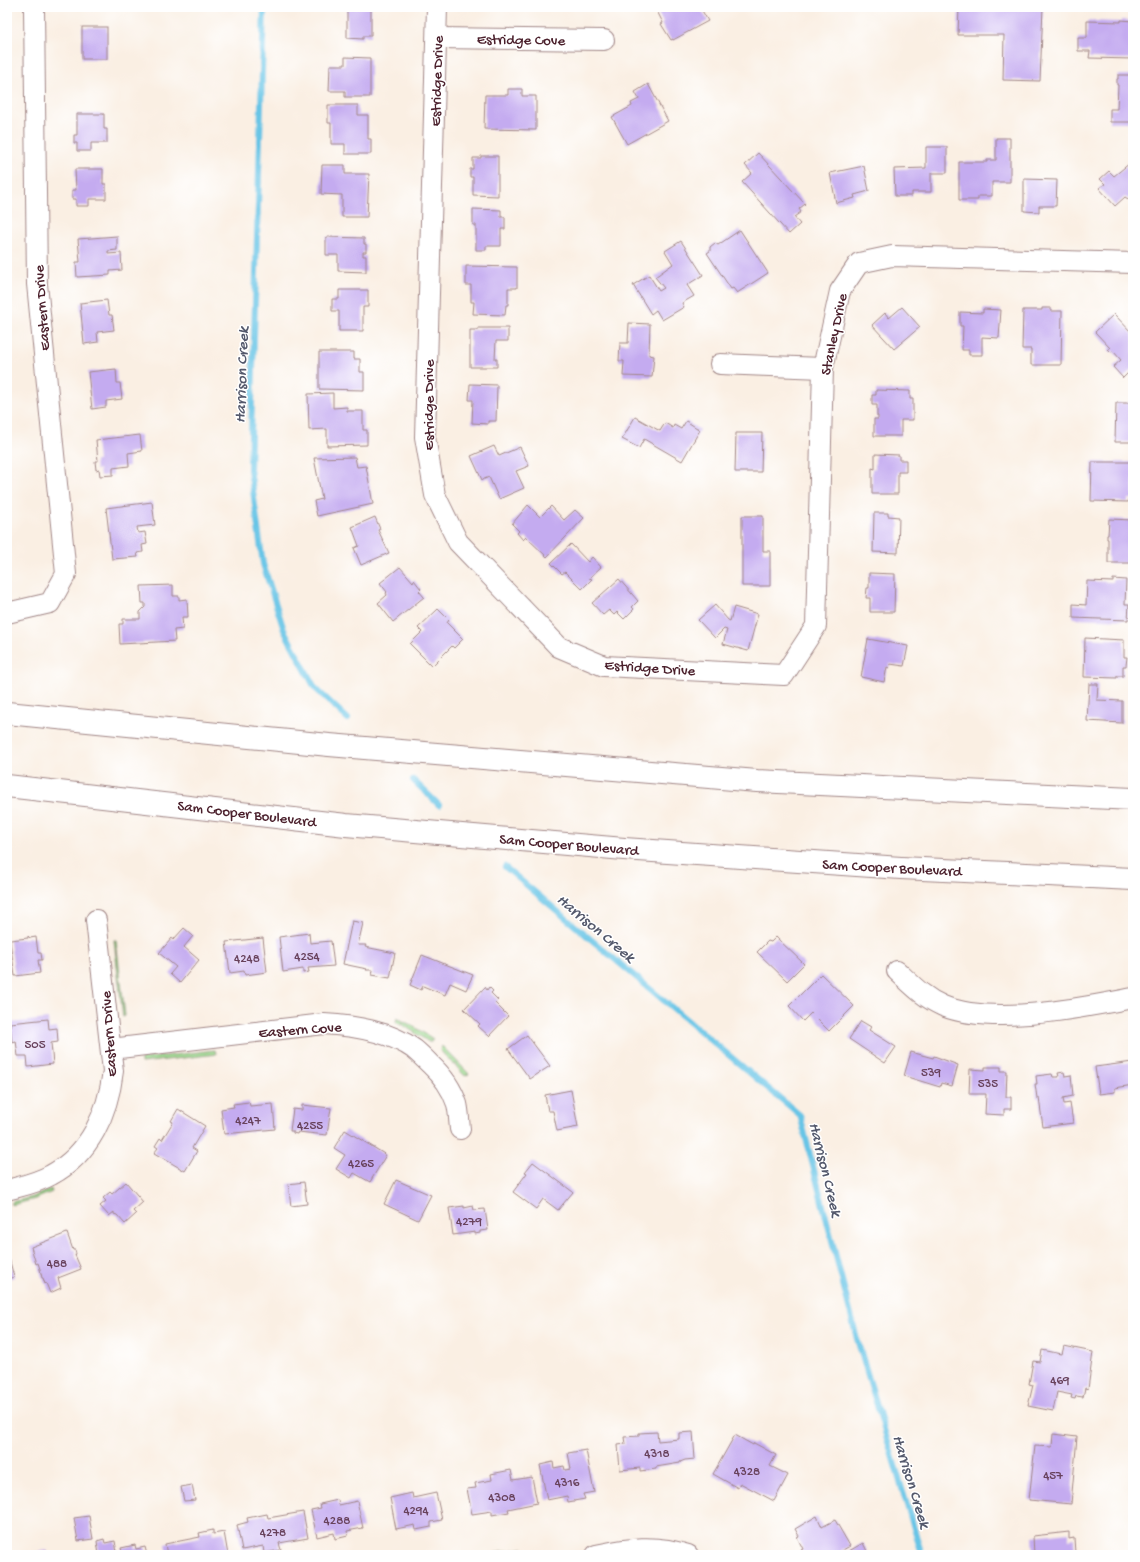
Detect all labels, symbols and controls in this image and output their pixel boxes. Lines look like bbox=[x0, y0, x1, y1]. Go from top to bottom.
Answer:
street label: Estridge Cove bbox=[477, 31, 566, 51]
street label: Estridge Drive bbox=[427, 35, 449, 127]
street label: Eastern Drive bbox=[31, 264, 55, 351]
street label: Stanley Drive bbox=[818, 292, 852, 377]
water label: Harrison Creek bbox=[232, 325, 255, 424]
street label: Estridge Drive bbox=[421, 359, 439, 450]
street label: Estridge Drive bbox=[604, 657, 696, 681]
street label: Sam Cooper Boulevard bbox=[176, 798, 318, 833]
street label: Sam Cooper Boulevard bbox=[498, 831, 640, 861]
street label: Sam Cooper Boulevard bbox=[822, 856, 963, 882]
water label: Harrison Creek bbox=[552, 891, 639, 969]
house number: 4254 bbox=[294, 950, 320, 965]
house number: 4248 bbox=[234, 952, 260, 967]
street label: Eastern Drive bbox=[98, 990, 122, 1077]
street label: Eastern Cove bbox=[258, 1019, 343, 1043]
house number: 505 bbox=[24, 1038, 46, 1053]
house number: 539 bbox=[921, 1066, 942, 1081]
house number: 535 bbox=[978, 1077, 998, 1092]
house number: 4247 bbox=[235, 1114, 262, 1129]
house number: 4255 bbox=[297, 1119, 323, 1134]
water label: Harrison Creek bbox=[803, 1121, 845, 1221]
house number: 4265 bbox=[348, 1157, 374, 1172]
house number: 4279 bbox=[456, 1215, 482, 1230]
house number: 488 bbox=[47, 1257, 67, 1272]
house number: 469 bbox=[1050, 1374, 1070, 1389]
water label: Harrison Creek bbox=[886, 1433, 933, 1533]
house number: 4318 bbox=[644, 1447, 670, 1462]
house number: 4328 bbox=[734, 1465, 760, 1480]
house number: 457 bbox=[1043, 1469, 1064, 1484]
house number: 4316 bbox=[555, 1476, 580, 1491]
house number: 4308 bbox=[488, 1491, 516, 1506]
house number: 4294 bbox=[403, 1504, 429, 1519]
house number: 4288 bbox=[324, 1514, 350, 1529]
house number: 4278 bbox=[260, 1526, 286, 1541]

